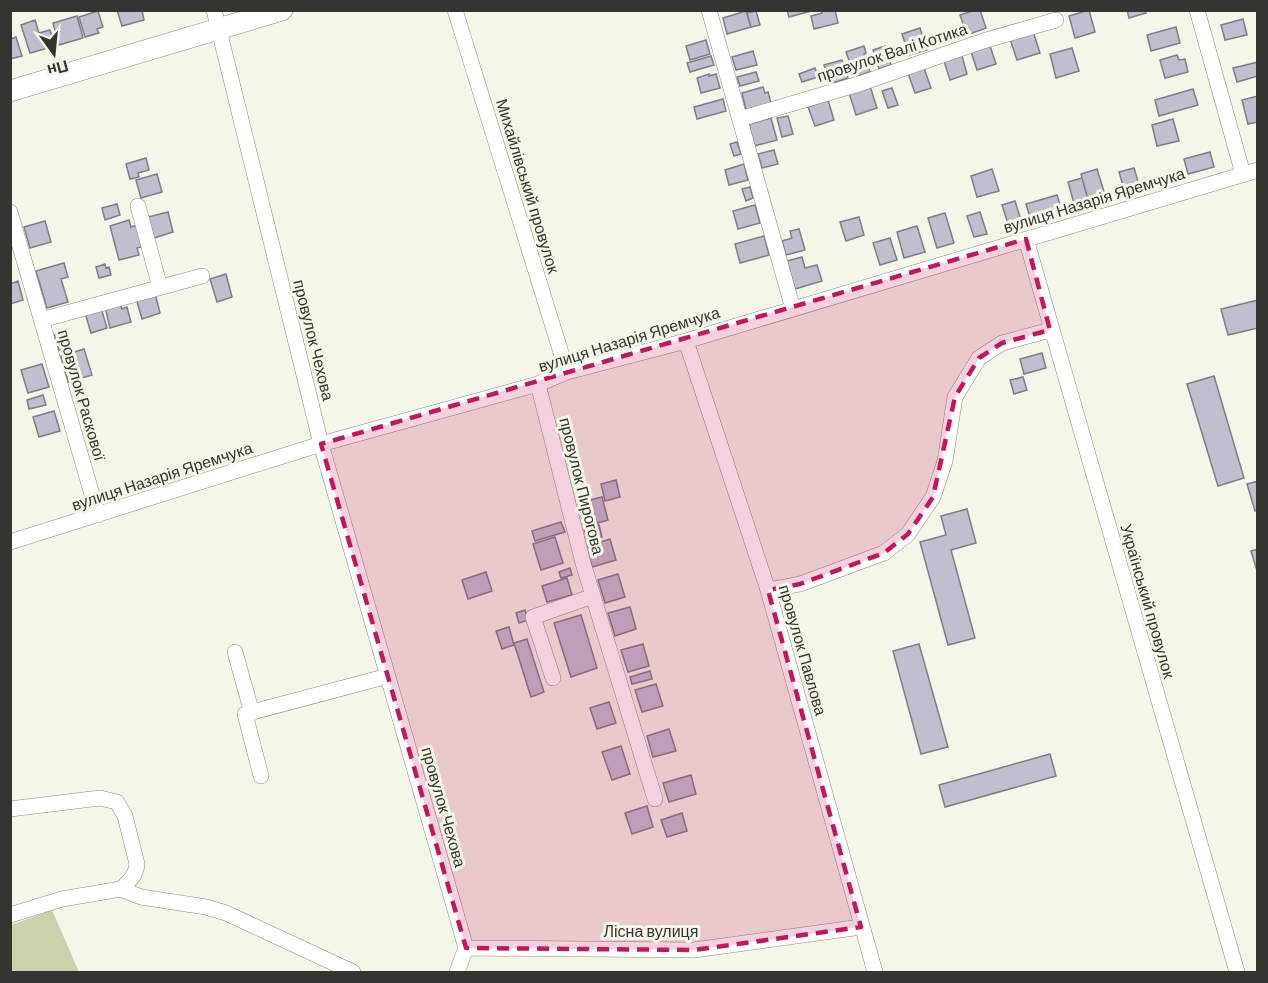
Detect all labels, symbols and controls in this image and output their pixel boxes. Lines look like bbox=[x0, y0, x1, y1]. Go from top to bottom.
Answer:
street label: провулок Валі Котика bbox=[814, 18, 969, 85]
north arrow bbox=[24, 24, 84, 84]
text: Пн bbox=[45, 57, 71, 81]
street label: Михайлівський провулок bbox=[493, 96, 564, 276]
street label: вулиця Назарія Яремчука bbox=[1001, 163, 1187, 236]
street label: провулок Чехова bbox=[290, 277, 339, 402]
street label: вулиця Назарія Яремчука bbox=[536, 302, 722, 375]
street label: провулок Раскової bbox=[55, 327, 110, 463]
street label: провулок Пирогова bbox=[556, 415, 609, 557]
street label: вулиця Назарія Яремчука bbox=[69, 437, 255, 514]
street label: Український провулок bbox=[1117, 522, 1180, 681]
street label: провулок Павлова bbox=[776, 582, 831, 717]
street label: провулок Чехова bbox=[418, 745, 471, 869]
street label: Лісна вулиця bbox=[604, 921, 698, 940]

